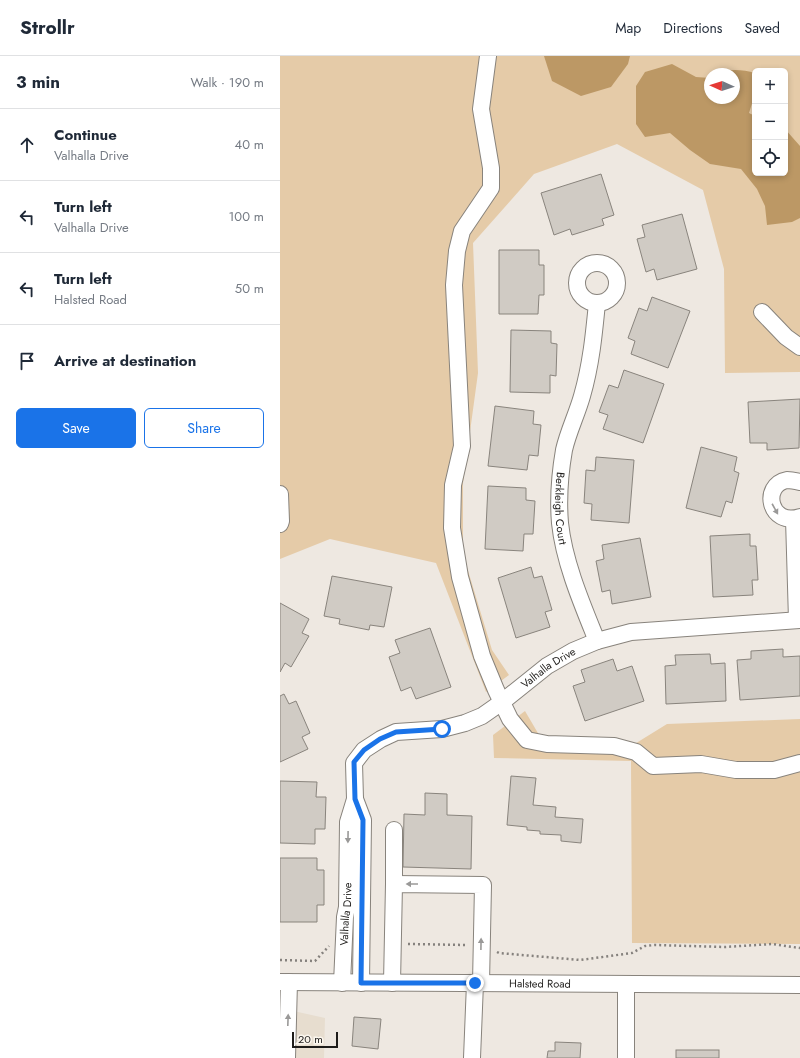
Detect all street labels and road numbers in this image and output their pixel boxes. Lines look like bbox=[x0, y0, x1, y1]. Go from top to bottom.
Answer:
street label: Berkleigh Court bbox=[551, 471, 571, 546]
street label: Valhalla Drive bbox=[517, 643, 579, 692]
street label: Valhalla Drive bbox=[336, 882, 355, 946]
street label: Halsted Road bbox=[509, 975, 571, 992]

